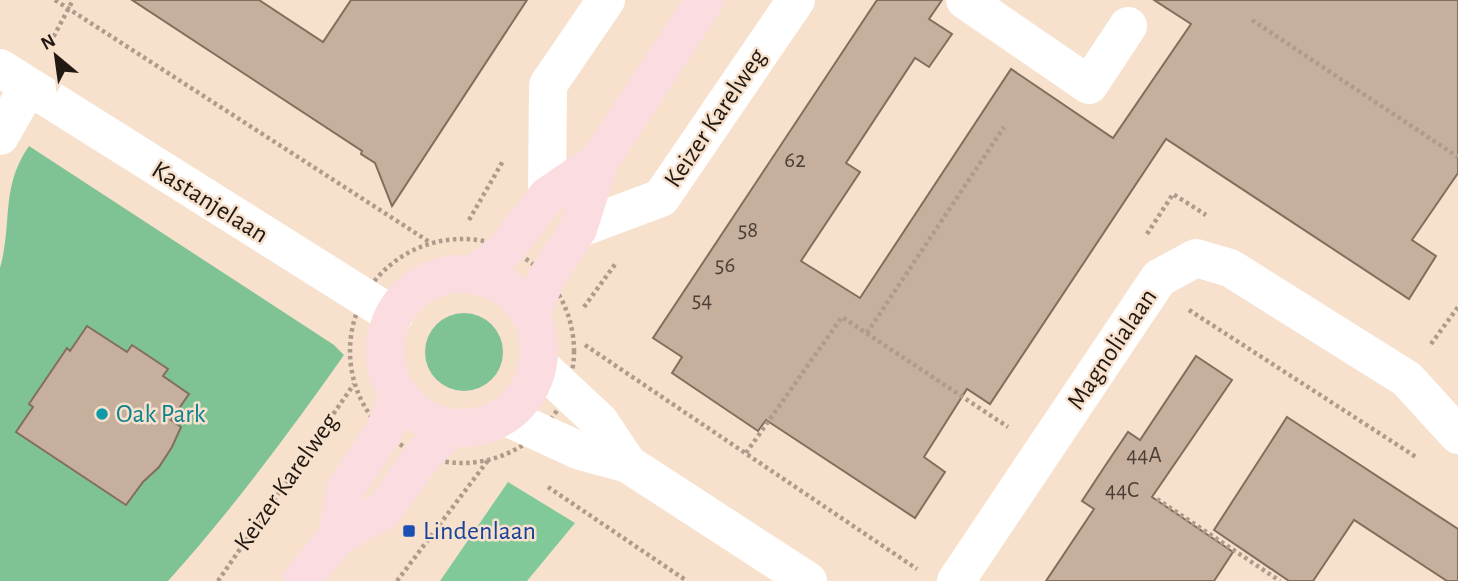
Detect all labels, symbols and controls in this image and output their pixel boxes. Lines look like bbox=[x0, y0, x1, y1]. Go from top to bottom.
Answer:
north arrow bbox=[21, 21, 91, 91]
text: N bbox=[38, 31, 59, 54]
street label: Keizer Karelweg bbox=[659, 44, 771, 192]
house number: 62 bbox=[784, 149, 806, 172]
street label: Kastanjelaan bbox=[147, 156, 273, 248]
house number: 58 bbox=[738, 219, 758, 242]
house number: 56 bbox=[715, 254, 735, 277]
street label: Magnolialaan bbox=[1062, 284, 1162, 414]
house number: 54 bbox=[692, 289, 712, 312]
place label: Oak Park bbox=[116, 401, 206, 427]
marker: Oak Park bbox=[94, 406, 110, 422]
street label: Keizer Karelweg bbox=[229, 408, 343, 555]
house number: 44A bbox=[1126, 444, 1162, 467]
house number: 44C bbox=[1105, 479, 1139, 502]
place label: Lindenlaan bbox=[423, 518, 536, 544]
marker: Lindenlaan bbox=[401, 523, 417, 539]

